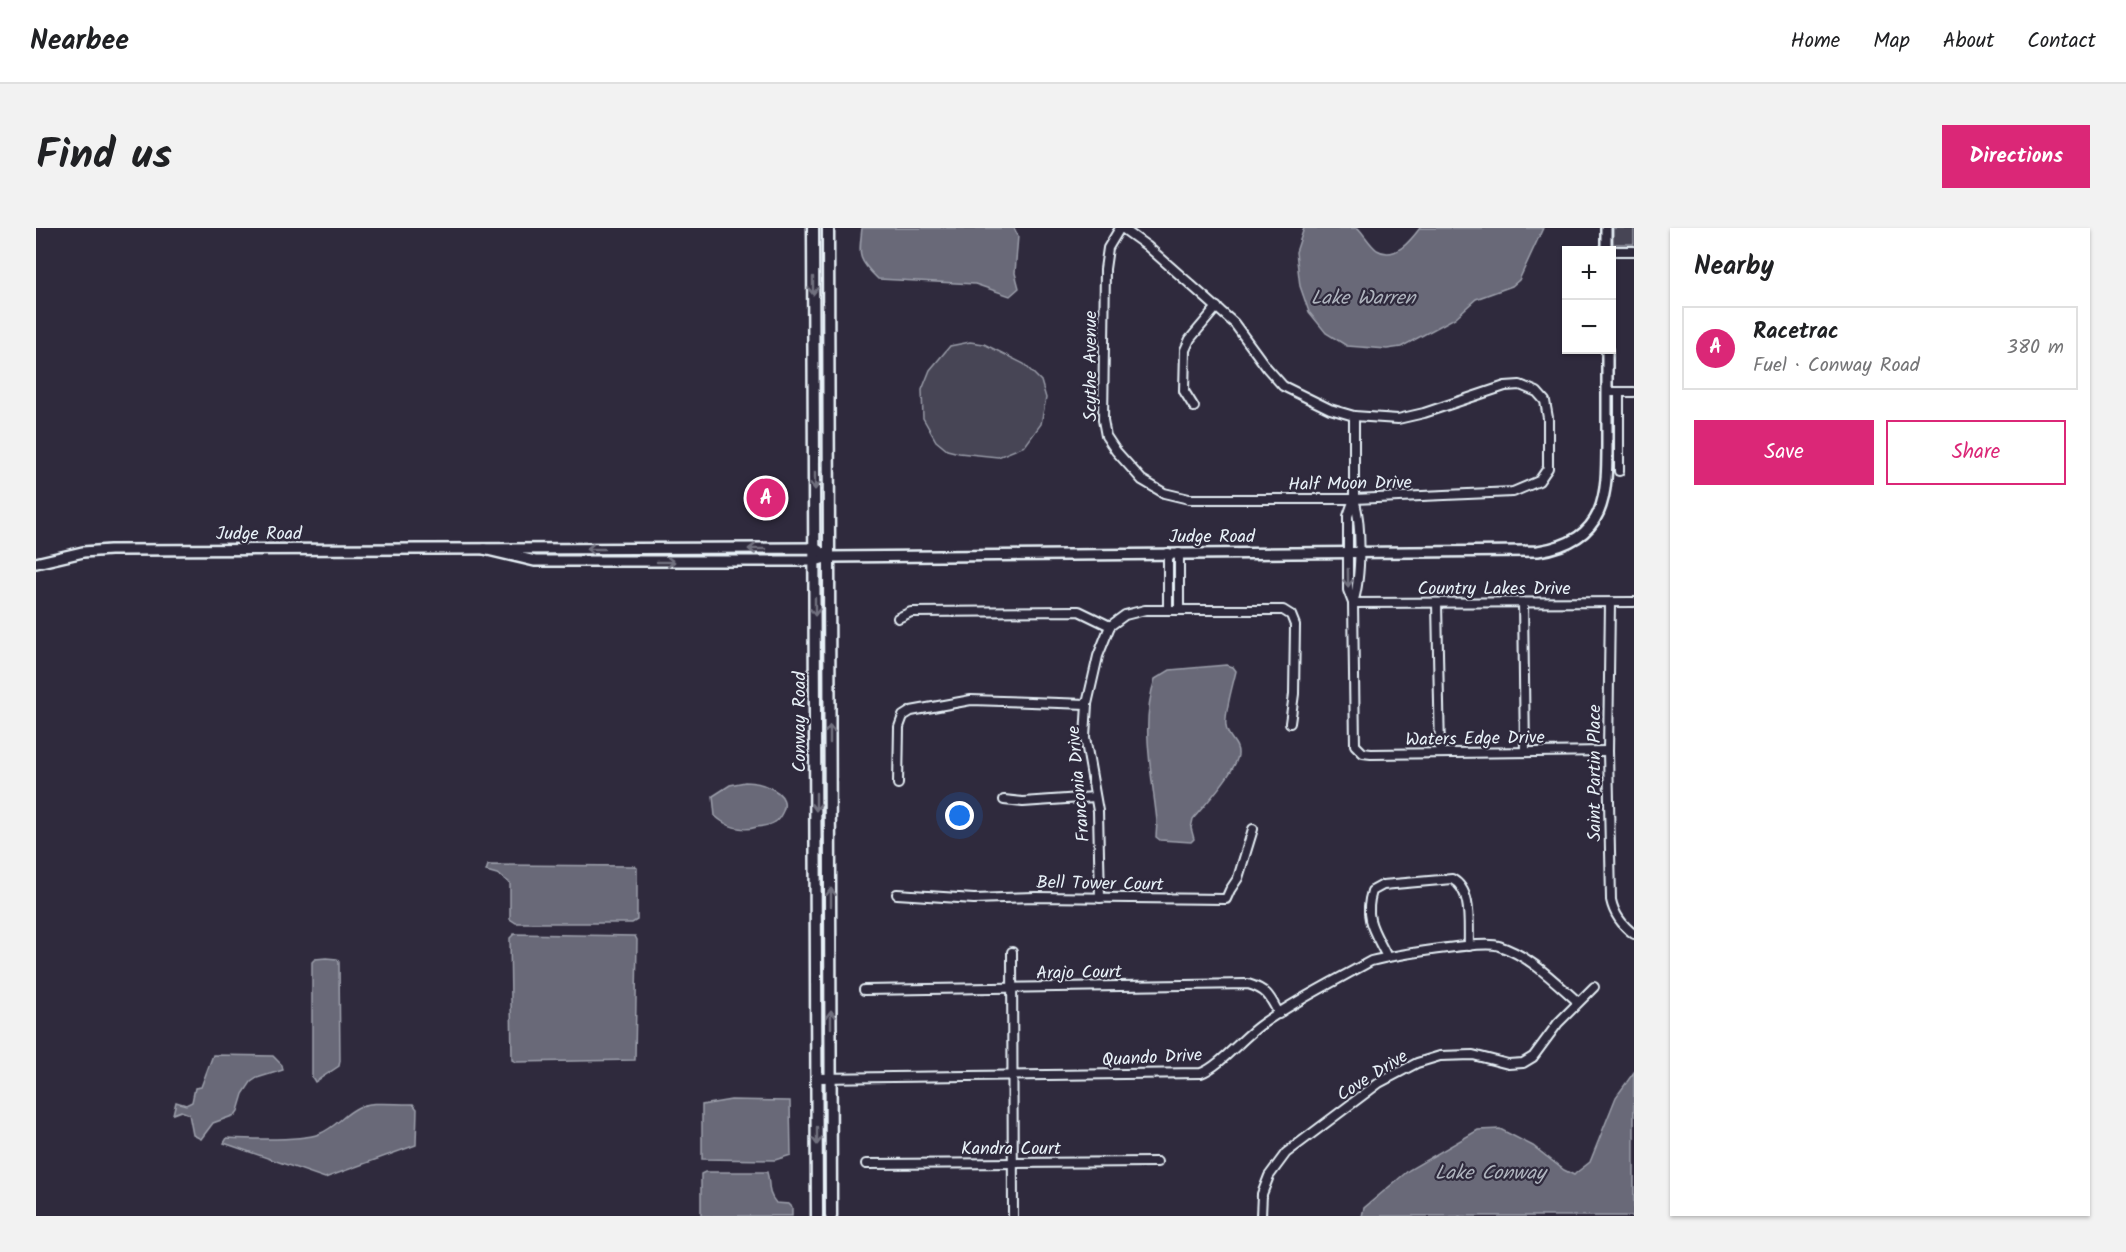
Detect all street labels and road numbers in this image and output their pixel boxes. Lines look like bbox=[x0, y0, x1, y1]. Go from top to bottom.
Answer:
street label: Scythe Avenue bbox=[1077, 311, 1106, 421]
street label: Half Moon Drive bbox=[1288, 469, 1412, 500]
street label: Judge Road bbox=[216, 520, 303, 549]
street label: Judge Road bbox=[1169, 523, 1256, 552]
street label: Country Lakes Drive bbox=[1417, 575, 1571, 604]
street label: Conway Road bbox=[786, 671, 815, 772]
street label: Saint Partin Place bbox=[1581, 704, 1610, 842]
street label: Franconia Drive bbox=[1060, 724, 1099, 843]
street label: Waters Edge Drive bbox=[1405, 724, 1545, 755]
street label: Bell Tower Court bbox=[1036, 869, 1165, 900]
street label: Arajo Court bbox=[1036, 958, 1123, 989]
street label: Quando Drive bbox=[1101, 1041, 1203, 1076]
street label: Cove Drive bbox=[1331, 1043, 1414, 1110]
street label: Kandra Court bbox=[961, 1135, 1062, 1164]

